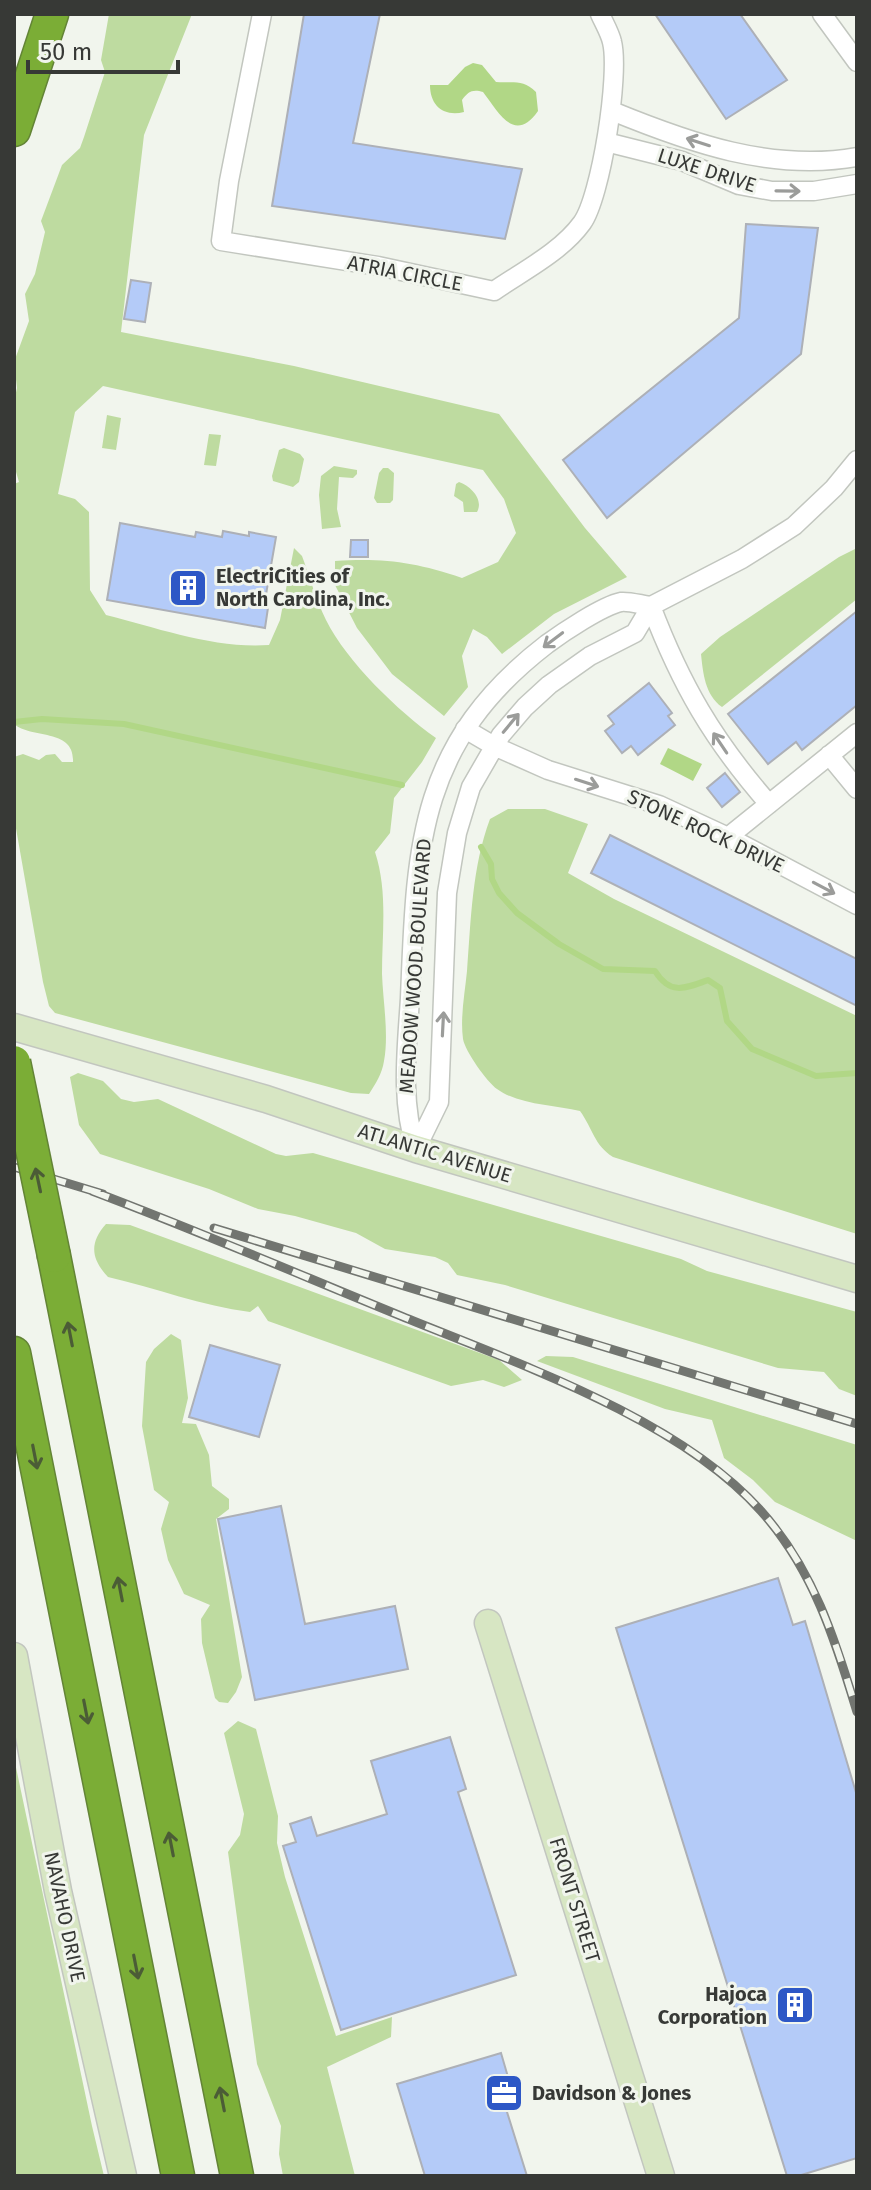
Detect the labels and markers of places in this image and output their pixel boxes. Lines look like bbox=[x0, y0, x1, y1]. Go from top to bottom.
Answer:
place label: ElectriCities of North Carolina, Inc. bbox=[216, 564, 390, 611]
building icon: ElectriCities of North Carolina, Inc. bbox=[167, 567, 209, 609]
place label: Hajoca Corporation bbox=[658, 1982, 767, 2029]
building icon: Hajoca Corporation bbox=[774, 1984, 816, 2026]
office icon: Davidson & Jones bbox=[483, 2072, 525, 2114]
place label: Davidson & Jones bbox=[532, 2081, 692, 2105]

